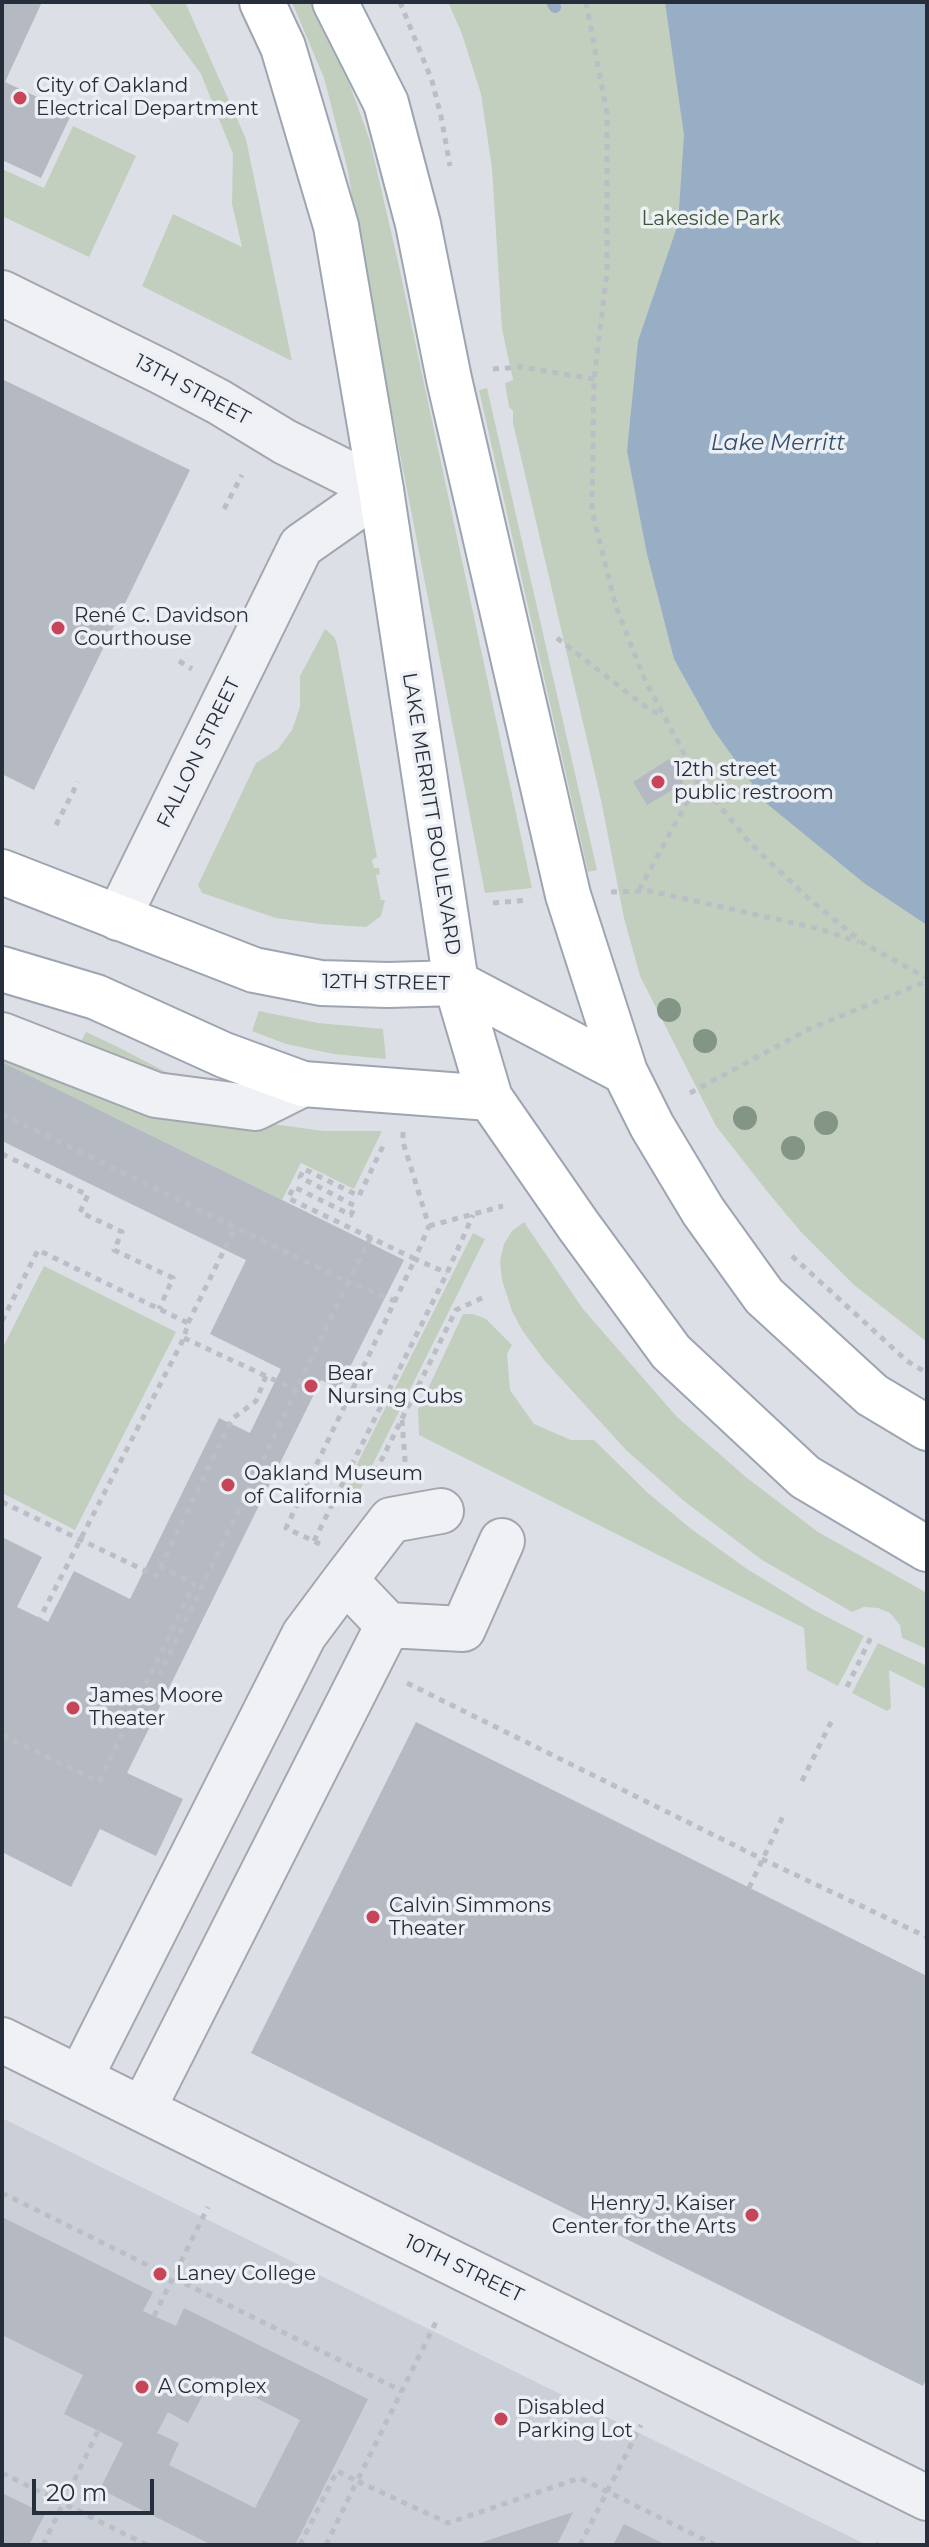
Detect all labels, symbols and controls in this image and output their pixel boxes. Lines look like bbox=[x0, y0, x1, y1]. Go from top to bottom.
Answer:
place label: City of Oakland Electrical Department bbox=[36, 74, 259, 121]
marker: City of Oakland Electrical Department bbox=[11, 89, 29, 107]
park label: Lakeside Park bbox=[642, 207, 780, 231]
street label: 13TH STREET bbox=[130, 349, 254, 431]
water label: Lake Merritt bbox=[711, 431, 845, 457]
place label: René C. Davidson Courthouse bbox=[74, 604, 249, 651]
marker: René C. Davidson Courthouse bbox=[49, 619, 67, 637]
street label: LAKE MERRITT BOULEVARD bbox=[397, 671, 465, 957]
street label: FALLON STREET bbox=[152, 674, 246, 832]
place label: 12th street public restroom bbox=[674, 758, 834, 805]
marker: 12th street public restroom bbox=[649, 773, 667, 791]
street label: 12TH STREET bbox=[322, 970, 450, 996]
place label: Bear Nursing Cubs bbox=[327, 1362, 463, 1409]
marker: Bear Nursing Cubs bbox=[302, 1377, 320, 1395]
place label: Oakland Museum of California bbox=[244, 1462, 423, 1509]
marker: Oakland Museum of California bbox=[219, 1476, 237, 1494]
place label: James Moore Theater bbox=[89, 1684, 223, 1731]
marker: James Moore Theater bbox=[64, 1699, 82, 1717]
place label: Calvin Simmons Theater bbox=[389, 1894, 551, 1941]
marker: Calvin Simmons Theater bbox=[364, 1908, 382, 1926]
place label: Henry J. Kaiser Center for the Arts bbox=[552, 2192, 736, 2239]
marker: Henry J. Kaiser Center for the Arts bbox=[743, 2206, 761, 2224]
street label: 10TH STREET bbox=[401, 2230, 527, 2308]
place label: Laney College bbox=[176, 2262, 316, 2286]
marker: Laney College bbox=[151, 2265, 169, 2283]
place label: A Complex bbox=[158, 2375, 266, 2399]
marker: A Complex bbox=[133, 2378, 151, 2396]
place label: Disabled Parking Lot bbox=[517, 2396, 633, 2443]
marker: Disabled Parking Lot bbox=[492, 2410, 510, 2428]
scale bar bbox=[36, 2463, 158, 2513]
text: 20 m bbox=[46, 2478, 107, 2507]

